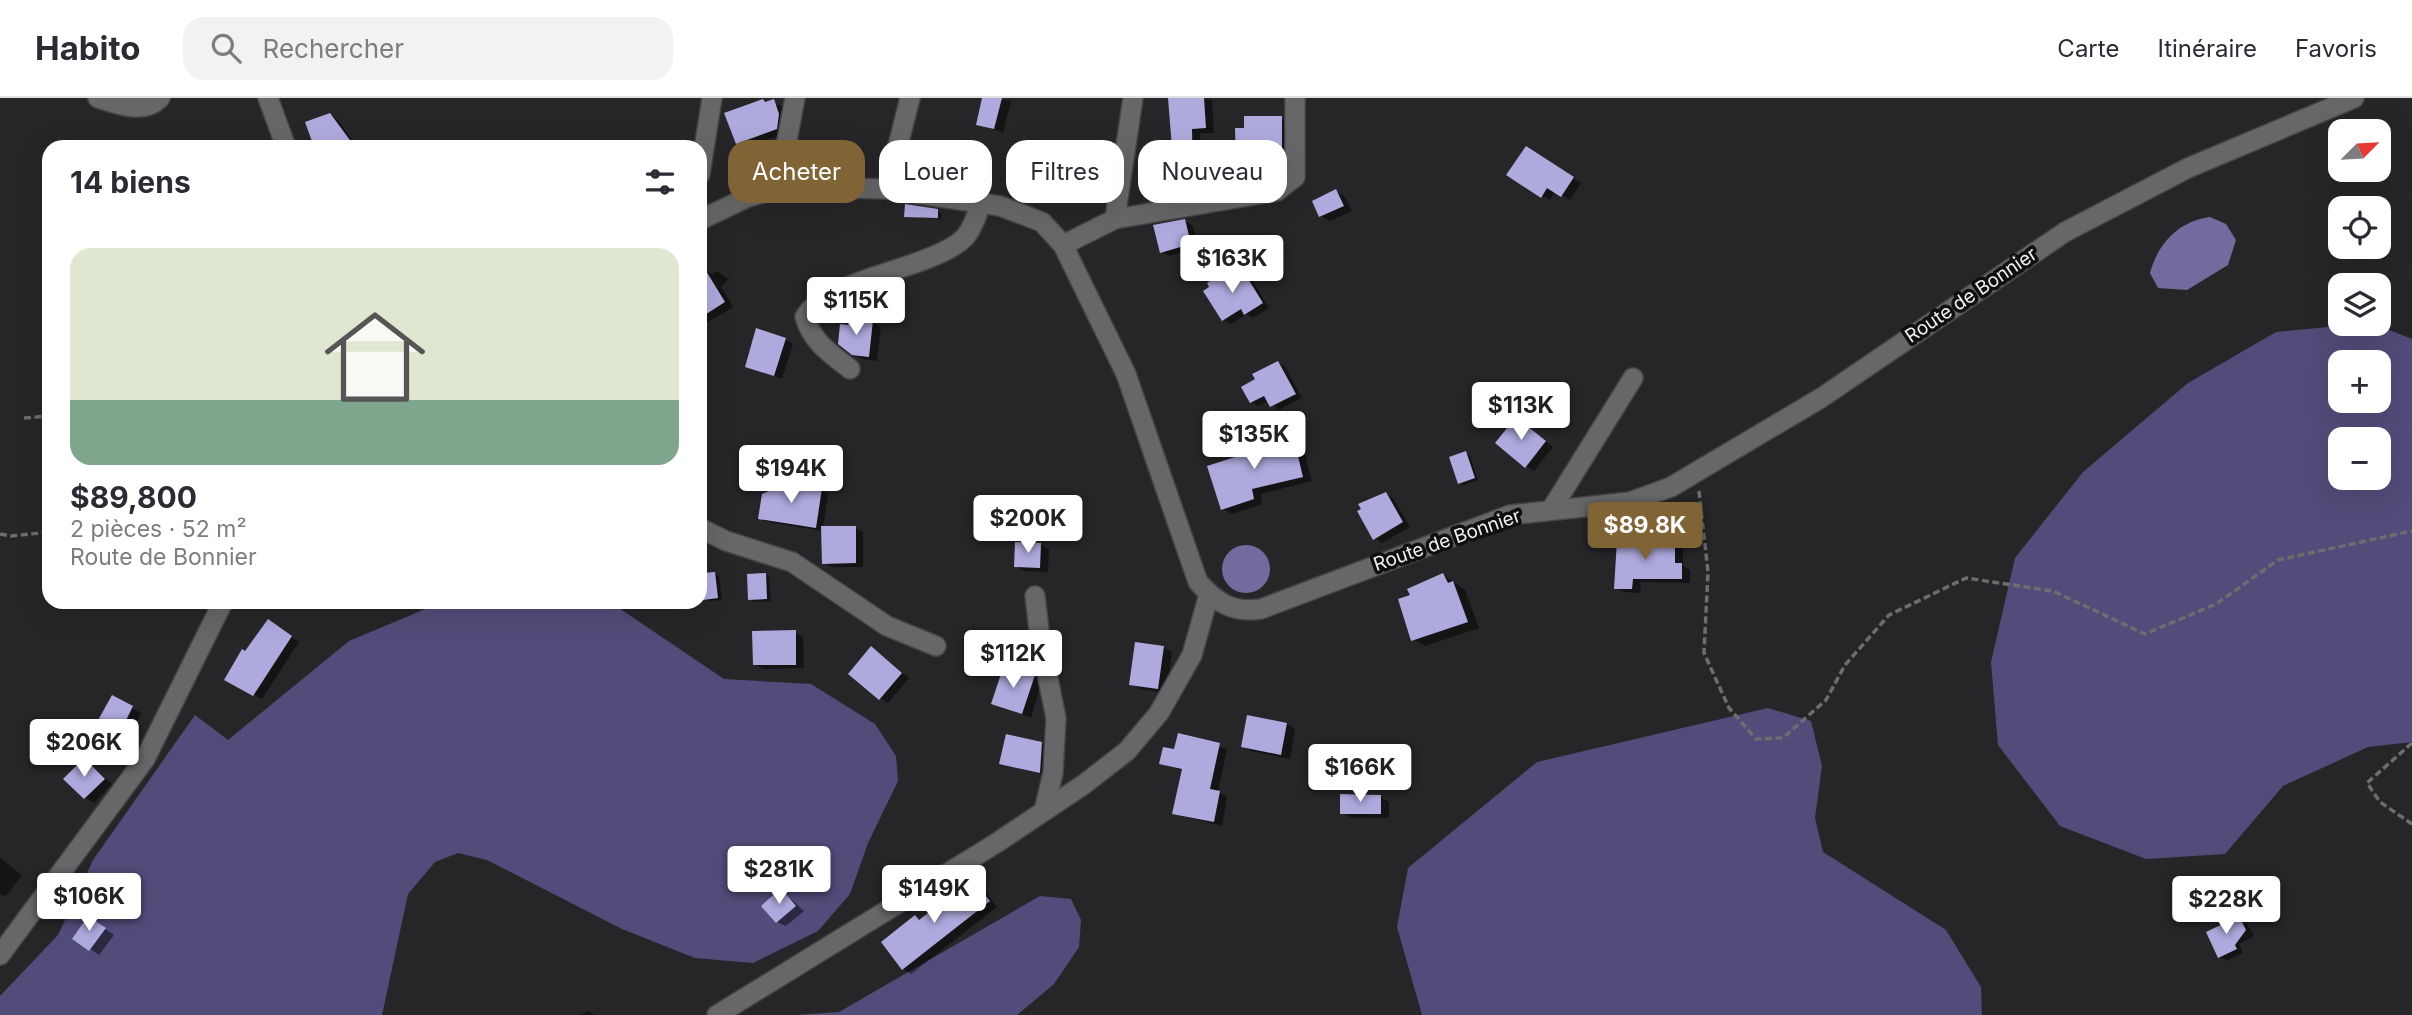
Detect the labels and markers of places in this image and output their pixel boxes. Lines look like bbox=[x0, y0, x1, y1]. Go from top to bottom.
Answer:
pin: $163K bbox=[1183, 236, 1281, 295]
pin: $115K bbox=[807, 278, 905, 337]
pin: $113K bbox=[1472, 382, 1570, 442]
pin: $135K bbox=[1205, 412, 1303, 471]
pin: $194K bbox=[742, 446, 840, 505]
pin: $200K bbox=[979, 496, 1077, 555]
pin: $89.8K bbox=[1588, 503, 1702, 562]
pin: $112K bbox=[964, 630, 1062, 690]
pin: $206K bbox=[35, 720, 133, 779]
pin: $166K bbox=[1311, 744, 1409, 804]
pin: $281K bbox=[730, 846, 828, 906]
pin: $149K bbox=[885, 866, 983, 925]
pin: $106K bbox=[40, 874, 138, 933]
pin: $228K bbox=[2177, 876, 2275, 936]

